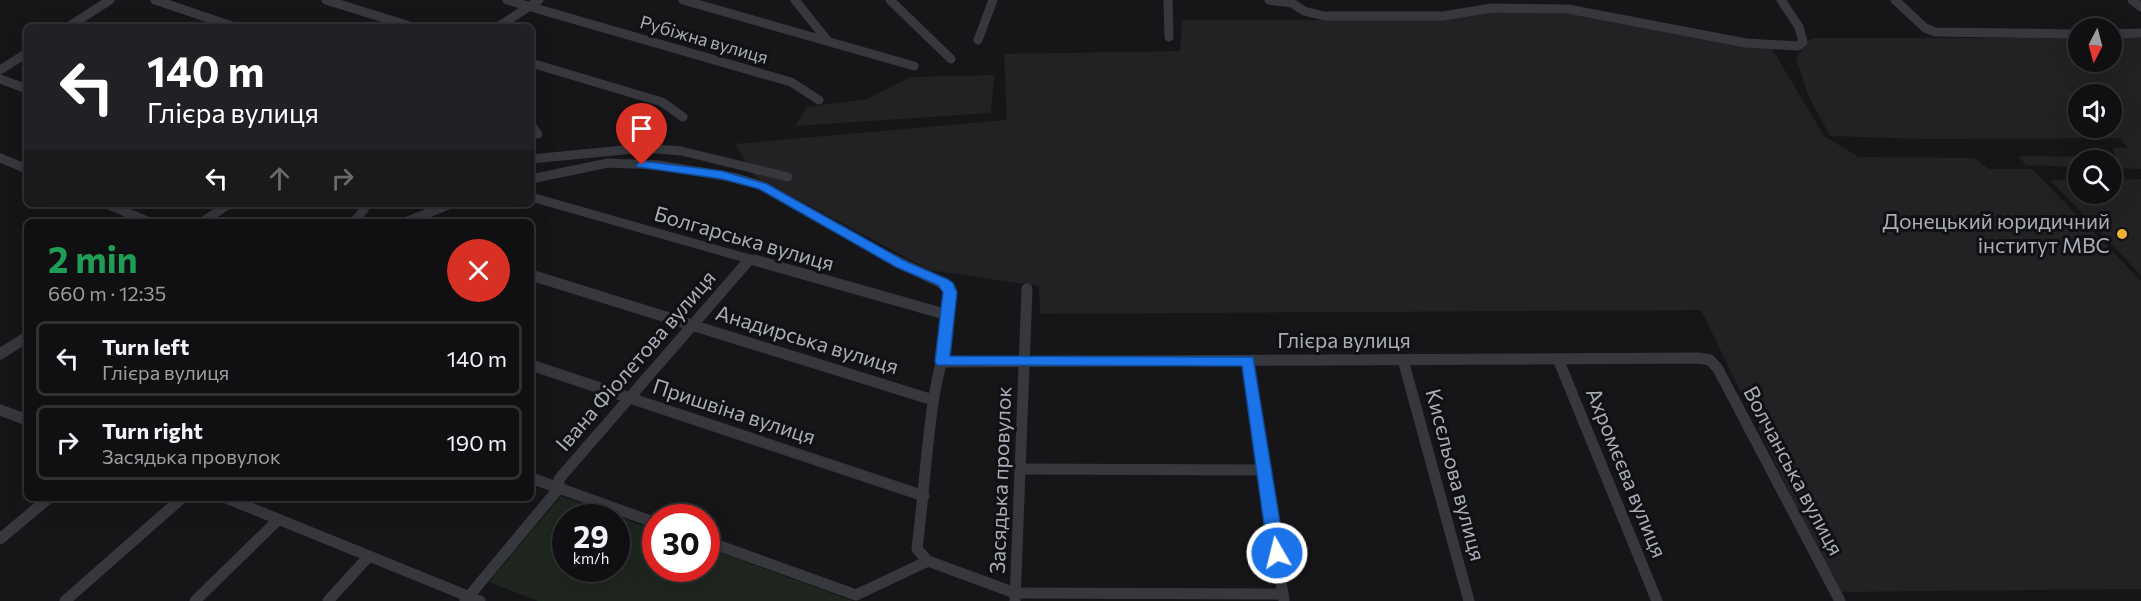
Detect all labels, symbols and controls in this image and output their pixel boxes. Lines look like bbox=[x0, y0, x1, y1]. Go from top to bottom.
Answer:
street label: Рубіжна вулиця bbox=[638, 10, 771, 68]
north arrow bbox=[2068, 18, 2122, 72]
map controls bbox=[2068, 18, 2122, 204]
text: 140 m bbox=[147, 44, 264, 96]
icon: left bbox=[48, 48, 126, 126]
button: sound bbox=[2068, 84, 2122, 138]
text: Глієра вулиця bbox=[147, 96, 319, 129]
pin bbox=[616, 103, 667, 165]
icon: arrive bbox=[625, 112, 658, 145]
button: search bbox=[2068, 150, 2122, 204]
icon: left bbox=[200, 162, 233, 195]
icon: ahead bbox=[263, 162, 296, 195]
icon: right bbox=[326, 162, 359, 195]
street label: Болгарська вулиця bbox=[652, 200, 837, 275]
place label: Донецький юридичний інститут МВС bbox=[1883, 208, 2110, 257]
marker: Донецький юридичний інститут МВС bbox=[2115, 227, 2129, 241]
text: 2 min bbox=[48, 236, 138, 280]
button: close bbox=[447, 239, 510, 302]
street label: Івана Фіолетова вулиця bbox=[550, 265, 720, 455]
text: 660 m · 12:35 bbox=[48, 281, 166, 305]
street label: Анадирська вулиця bbox=[713, 299, 902, 378]
street label: Глієра вулиця bbox=[1277, 327, 1411, 352]
text: Turn left bbox=[102, 333, 189, 360]
icon: left bbox=[51, 342, 84, 375]
text: 140 m bbox=[447, 345, 507, 372]
text: Глієра вулиця bbox=[102, 360, 229, 384]
street label: Пришвіна вулиця bbox=[650, 372, 819, 449]
street label: Волчанська вулиця bbox=[1739, 381, 1850, 559]
street label: Ахромєєва вулиця bbox=[1582, 384, 1673, 561]
street label: Засядька провулок bbox=[984, 386, 1015, 574]
street label: Кисєльова вулиця bbox=[1421, 386, 1491, 563]
text: Turn right bbox=[102, 417, 203, 444]
icon: right bbox=[51, 426, 84, 459]
text: 190 m bbox=[446, 429, 507, 456]
text: Засядька провулок bbox=[102, 444, 281, 468]
speed limit sign: 30 bbox=[642, 504, 720, 582]
text: 29 bbox=[573, 517, 609, 554]
position arrow bbox=[1245, 521, 1309, 585]
text: km/h bbox=[573, 549, 609, 567]

